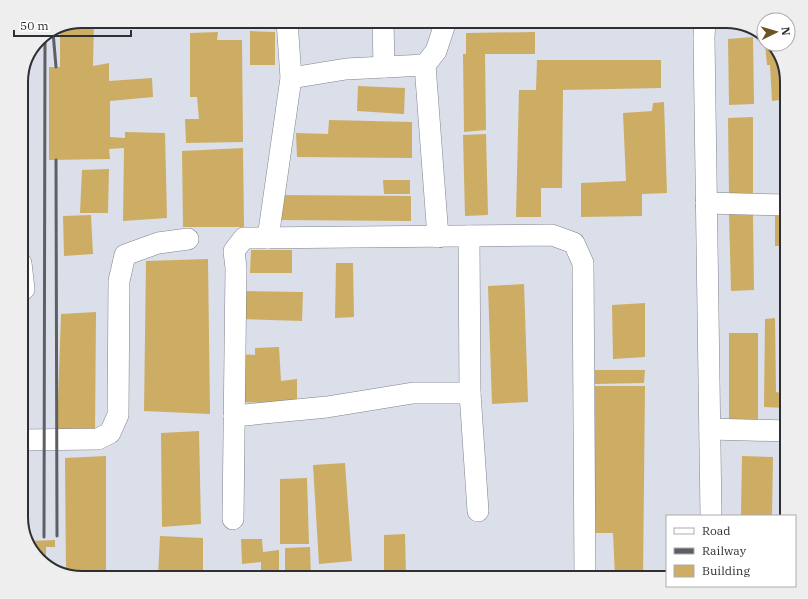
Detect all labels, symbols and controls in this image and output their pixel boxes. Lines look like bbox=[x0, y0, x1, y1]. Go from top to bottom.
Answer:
scale bar bbox=[14, 12, 131, 38]
north arrow bbox=[756, 12, 796, 52]
text: 50 m bbox=[20, 18, 49, 33]
text: N bbox=[779, 26, 793, 36]
legend bbox=[666, 515, 796, 587]
text: Road bbox=[702, 523, 731, 538]
text: Railway bbox=[702, 543, 747, 558]
text: Building bbox=[702, 563, 750, 578]

